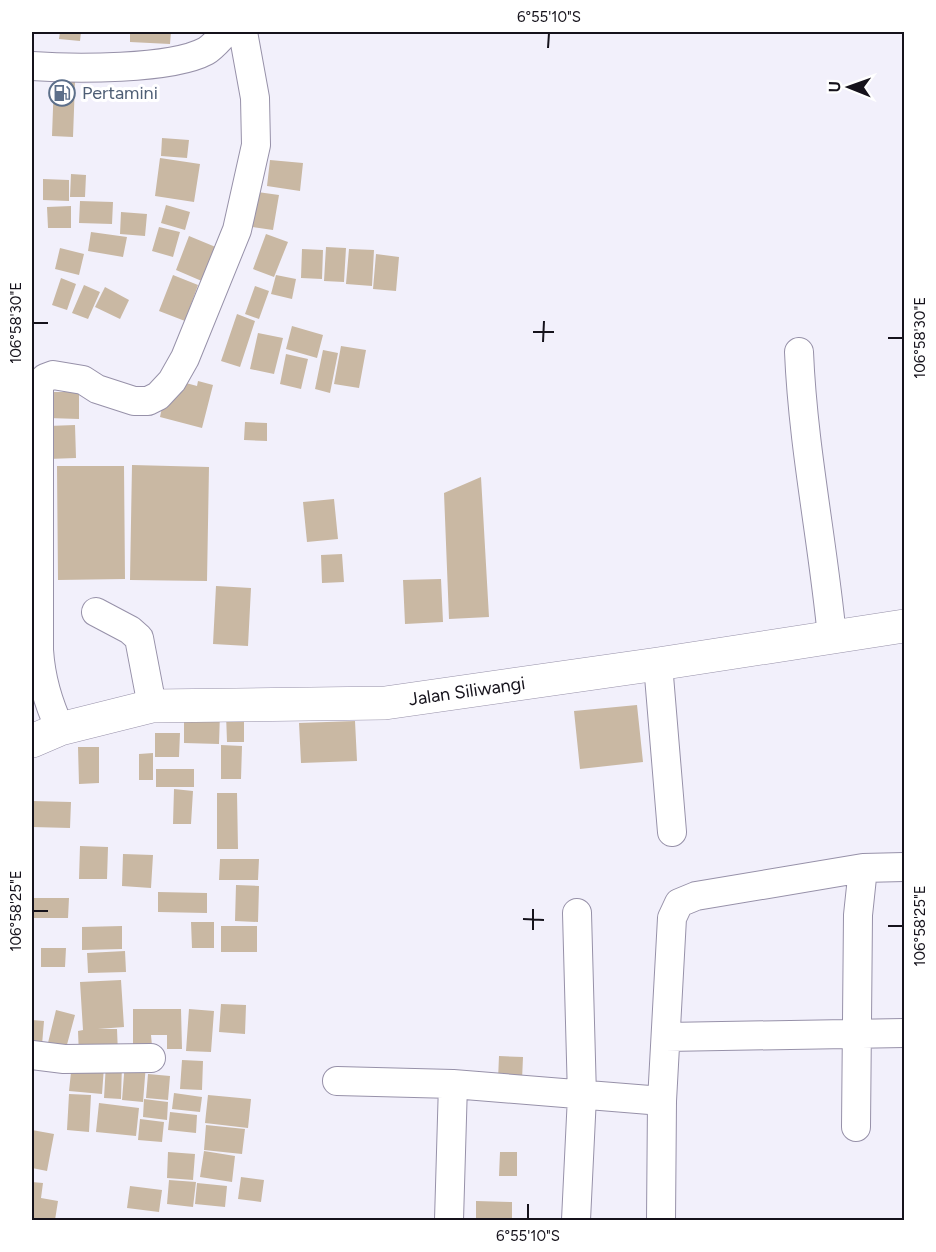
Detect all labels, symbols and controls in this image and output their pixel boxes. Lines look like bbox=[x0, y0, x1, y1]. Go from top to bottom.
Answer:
text: 6°55'10"S bbox=[517, 8, 581, 26]
north arrow bbox=[819, 57, 879, 117]
fuel station icon: Pertamini bbox=[47, 78, 77, 108]
text: U bbox=[825, 81, 844, 93]
place label: Pertamini bbox=[82, 82, 158, 104]
text: 106°58'30"E bbox=[7, 282, 25, 364]
text: 106°58'30"E bbox=[911, 297, 929, 379]
street label: Jalan Siliwangi bbox=[407, 672, 527, 710]
text: 106°58'25"E bbox=[7, 870, 25, 952]
text: 106°58'25"E bbox=[911, 885, 929, 967]
text: 6°55'10"S bbox=[496, 1227, 560, 1245]

